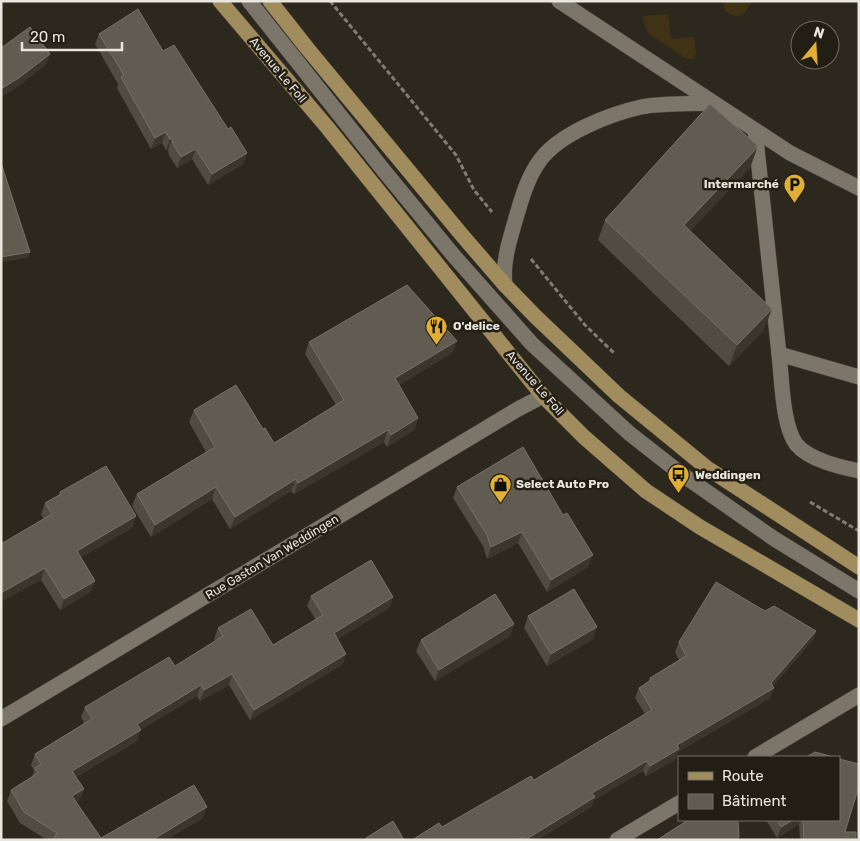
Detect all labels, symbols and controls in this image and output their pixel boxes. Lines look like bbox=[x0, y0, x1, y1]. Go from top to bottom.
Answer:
scale bar bbox=[22, 20, 122, 52]
north arrow bbox=[790, 20, 840, 70]
text: N bbox=[811, 23, 826, 43]
text: 20 m bbox=[30, 28, 65, 46]
street label: Avenue Le Foll bbox=[247, 35, 309, 106]
parking icon: Intermarché bbox=[783, 172, 807, 203]
place label: Intermarché bbox=[704, 177, 779, 191]
restaurant icon: O'delice bbox=[425, 314, 449, 345]
place label: O'delice bbox=[453, 319, 500, 333]
street label: Avenue Le Foll bbox=[503, 348, 567, 418]
bus stop icon: Weddingen bbox=[667, 463, 691, 494]
place label: Weddingen bbox=[695, 468, 761, 482]
shop icon: Select Auto Pro bbox=[488, 472, 512, 503]
place label: Select Auto Pro bbox=[516, 477, 609, 491]
street label: Rue Gaston Van Weddingen bbox=[203, 512, 341, 602]
legend bbox=[678, 756, 840, 821]
text: Route bbox=[722, 767, 764, 785]
text: Bâtiment bbox=[722, 792, 786, 810]

